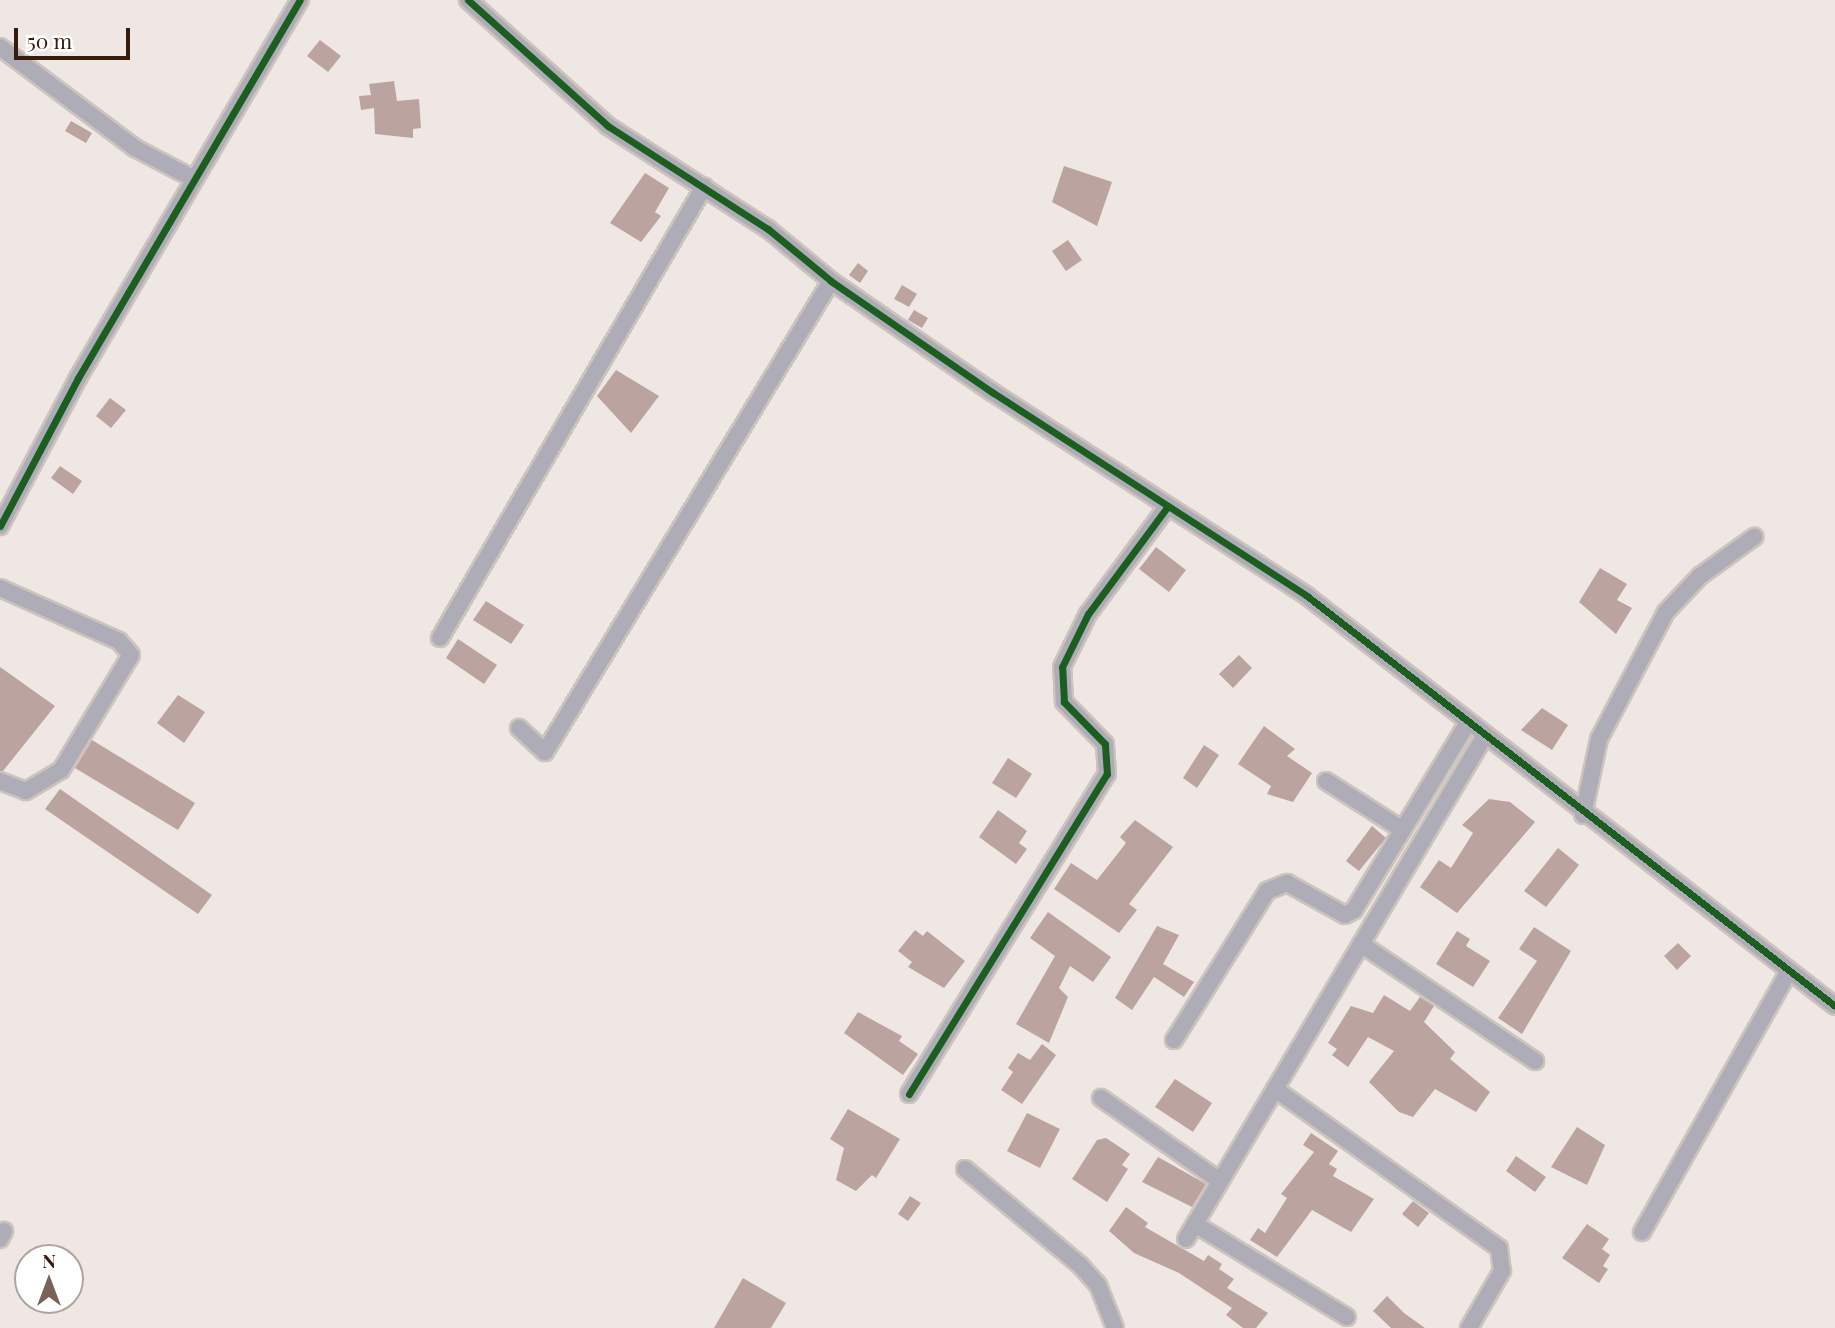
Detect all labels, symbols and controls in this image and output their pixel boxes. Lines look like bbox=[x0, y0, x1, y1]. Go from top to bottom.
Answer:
scale bar bbox=[18, 14, 133, 58]
text: 50 m bbox=[27, 26, 72, 54]
north arrow bbox=[14, 1244, 84, 1314]
text: N bbox=[42, 1247, 56, 1273]

